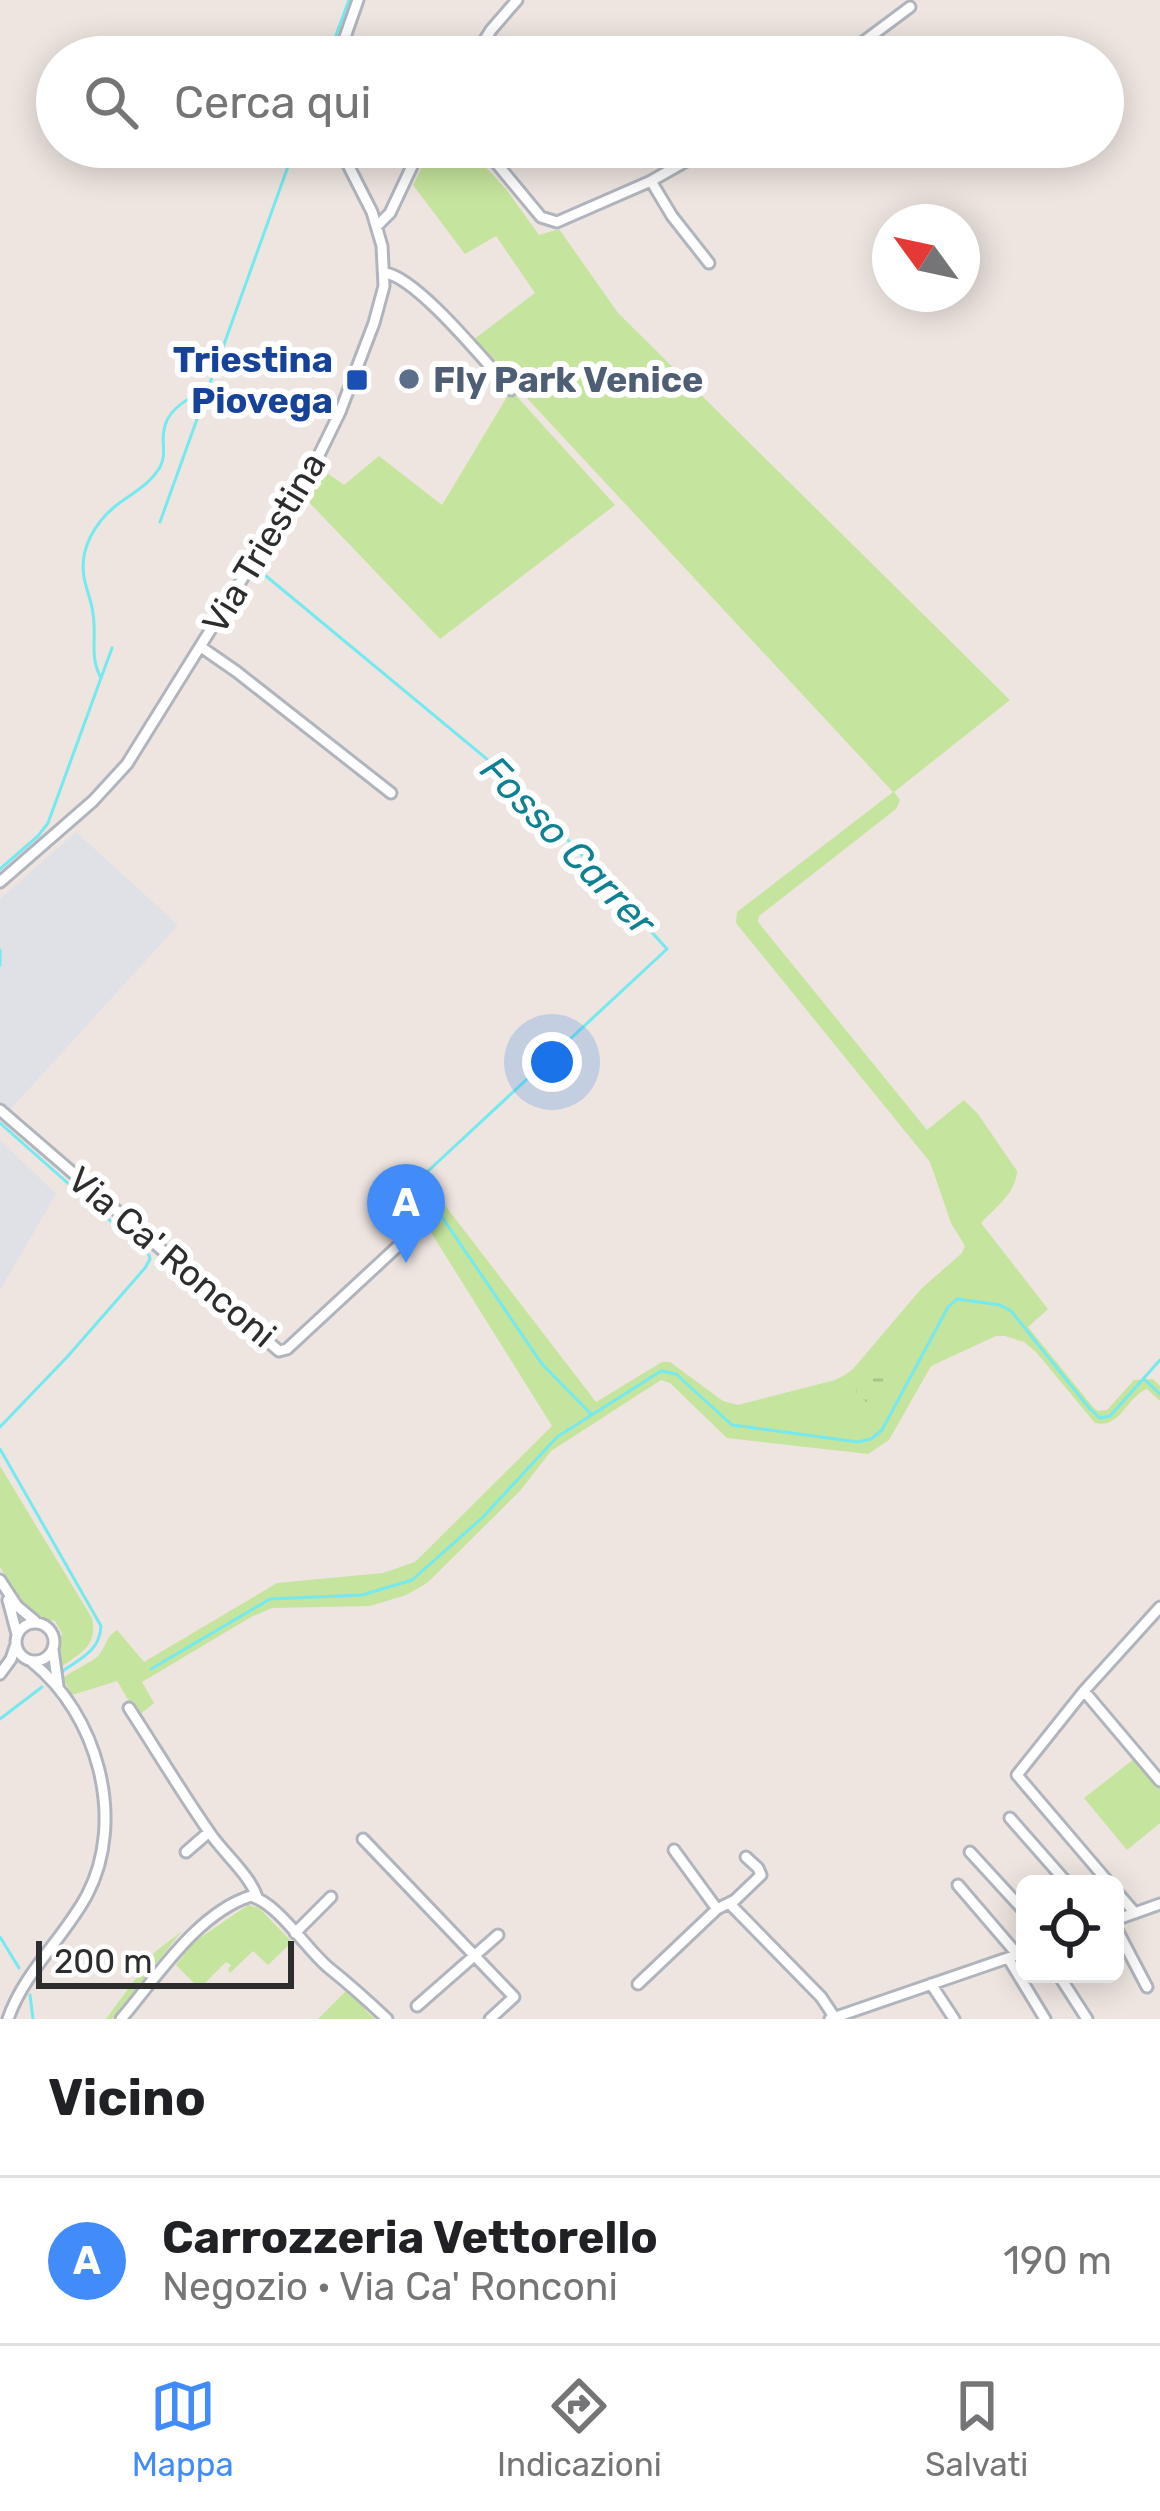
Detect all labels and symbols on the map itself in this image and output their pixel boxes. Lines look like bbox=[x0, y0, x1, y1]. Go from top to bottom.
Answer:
north arrow bbox=[872, 204, 980, 312]
place label: Triestina Piovega bbox=[173, 338, 333, 422]
place label: Fly Park Venice bbox=[433, 358, 703, 401]
marker: Fly Park Venice bbox=[396, 366, 422, 392]
marker: Triestina Piovega bbox=[344, 367, 370, 393]
street label: Via Triestina bbox=[193, 445, 335, 641]
water label: Fosso Carrer bbox=[471, 747, 666, 947]
your location bbox=[522, 1032, 582, 1092]
street label: Via Ca' Ronconi bbox=[60, 1158, 284, 1356]
pin: A bbox=[367, 1164, 445, 1263]
scale bar bbox=[36, 1935, 294, 1988]

